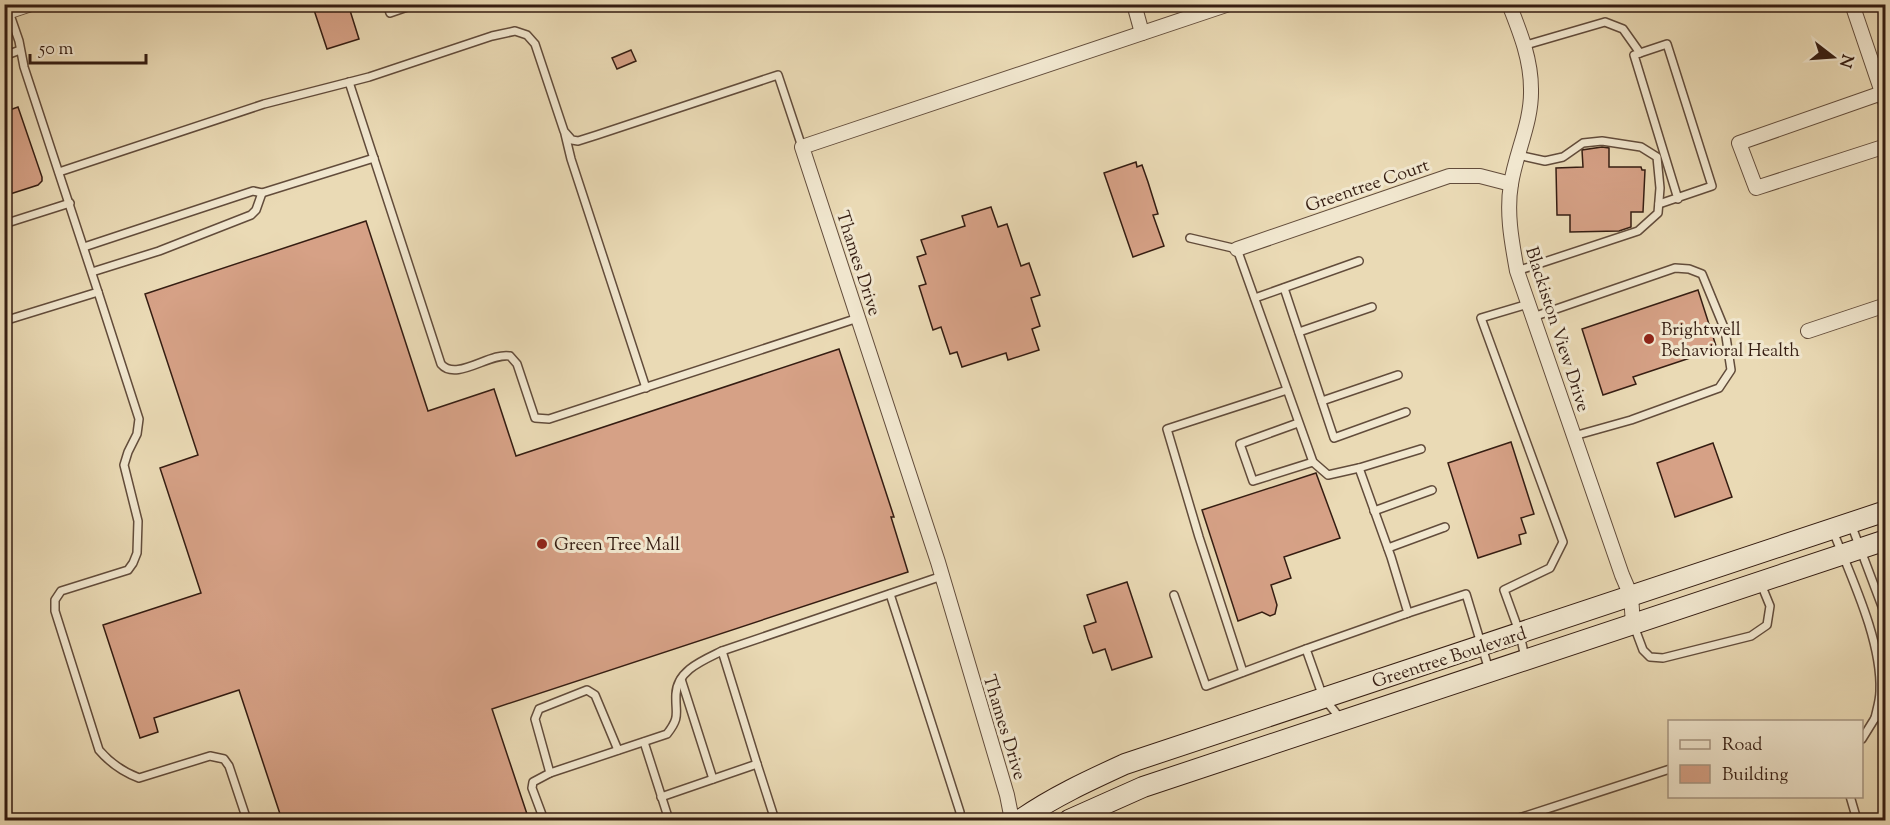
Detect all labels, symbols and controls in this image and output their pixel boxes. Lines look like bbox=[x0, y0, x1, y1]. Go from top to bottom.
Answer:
scale bar bbox=[30, 27, 146, 65]
north arrow bbox=[1803, 27, 1863, 87]
text: 50 m bbox=[38, 37, 74, 63]
text: N bbox=[1832, 51, 1858, 70]
street label: Greentree Court bbox=[1302, 154, 1433, 220]
street label: Thames Drive bbox=[828, 208, 886, 319]
street label: Blackiston View Drive bbox=[1517, 244, 1595, 415]
place label: Brightwell Behavioral Health bbox=[1661, 318, 1800, 365]
marker: Brightwell Behavioral Health bbox=[1642, 332, 1656, 346]
place label: Green Tree Mall bbox=[554, 533, 680, 559]
marker: Green Tree Mall bbox=[535, 537, 549, 551]
street label: Greentree Boulevard bbox=[1369, 622, 1530, 696]
street label: Thames Drive bbox=[975, 672, 1031, 783]
legend bbox=[1668, 720, 1863, 798]
text: Road bbox=[1722, 733, 1762, 759]
text: Building bbox=[1722, 763, 1788, 789]

